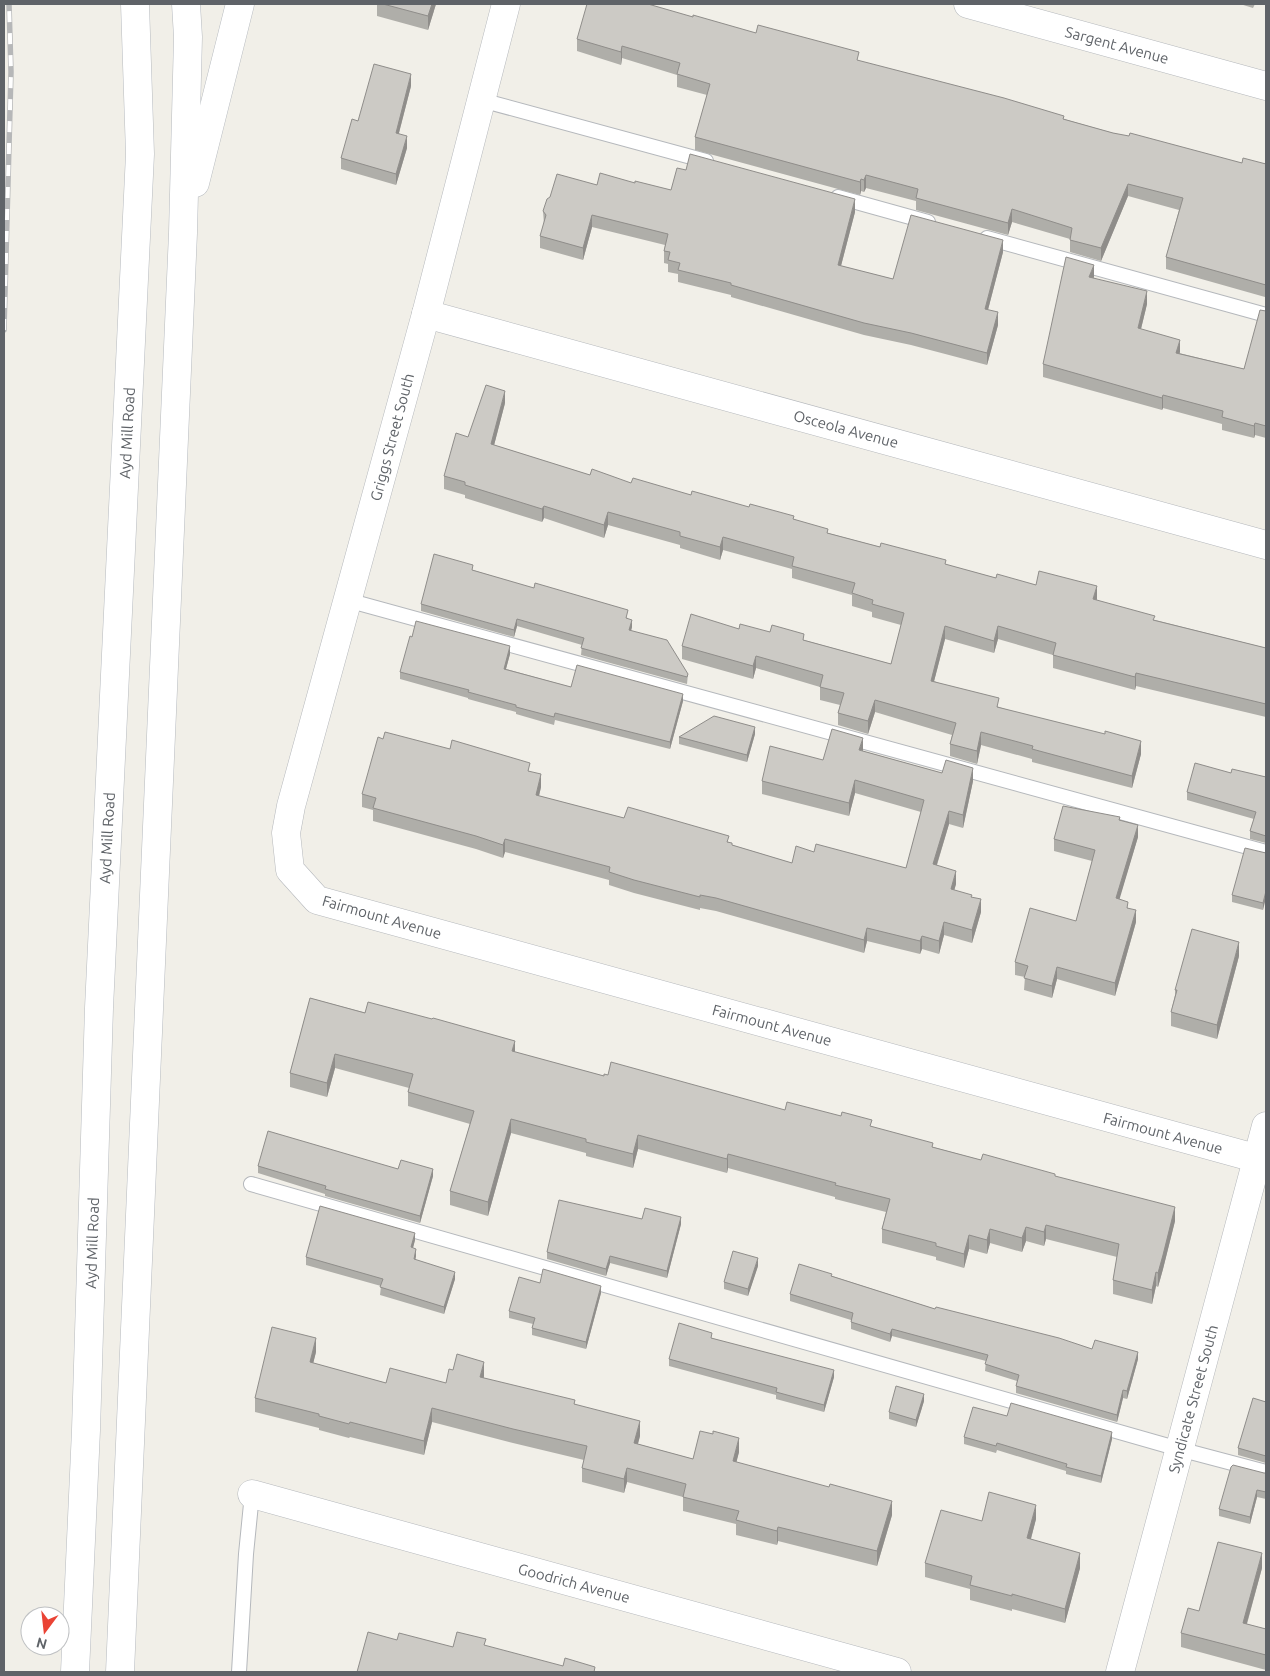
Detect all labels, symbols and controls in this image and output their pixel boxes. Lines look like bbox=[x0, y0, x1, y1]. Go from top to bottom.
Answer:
street label: Sargent Avenue bbox=[1063, 23, 1171, 67]
street label: Griggs Street South bbox=[367, 371, 417, 503]
street label: Ayd Mill Road bbox=[116, 387, 138, 479]
street label: Osceola Avenue bbox=[792, 407, 900, 451]
street label: Ayd Mill Road bbox=[96, 792, 118, 884]
street label: Fairmount Avenue bbox=[321, 892, 443, 942]
street label: Fairmount Avenue bbox=[710, 1001, 834, 1049]
street label: Fairmount Avenue bbox=[1101, 1109, 1225, 1157]
street label: Ayd Mill Road bbox=[82, 1197, 102, 1289]
street label: Syndicate Street South bbox=[1165, 1323, 1221, 1475]
street label: Goodrich Avenue bbox=[516, 1560, 632, 1606]
north arrow bbox=[20, 1606, 70, 1656]
text: N bbox=[35, 1634, 49, 1653]

